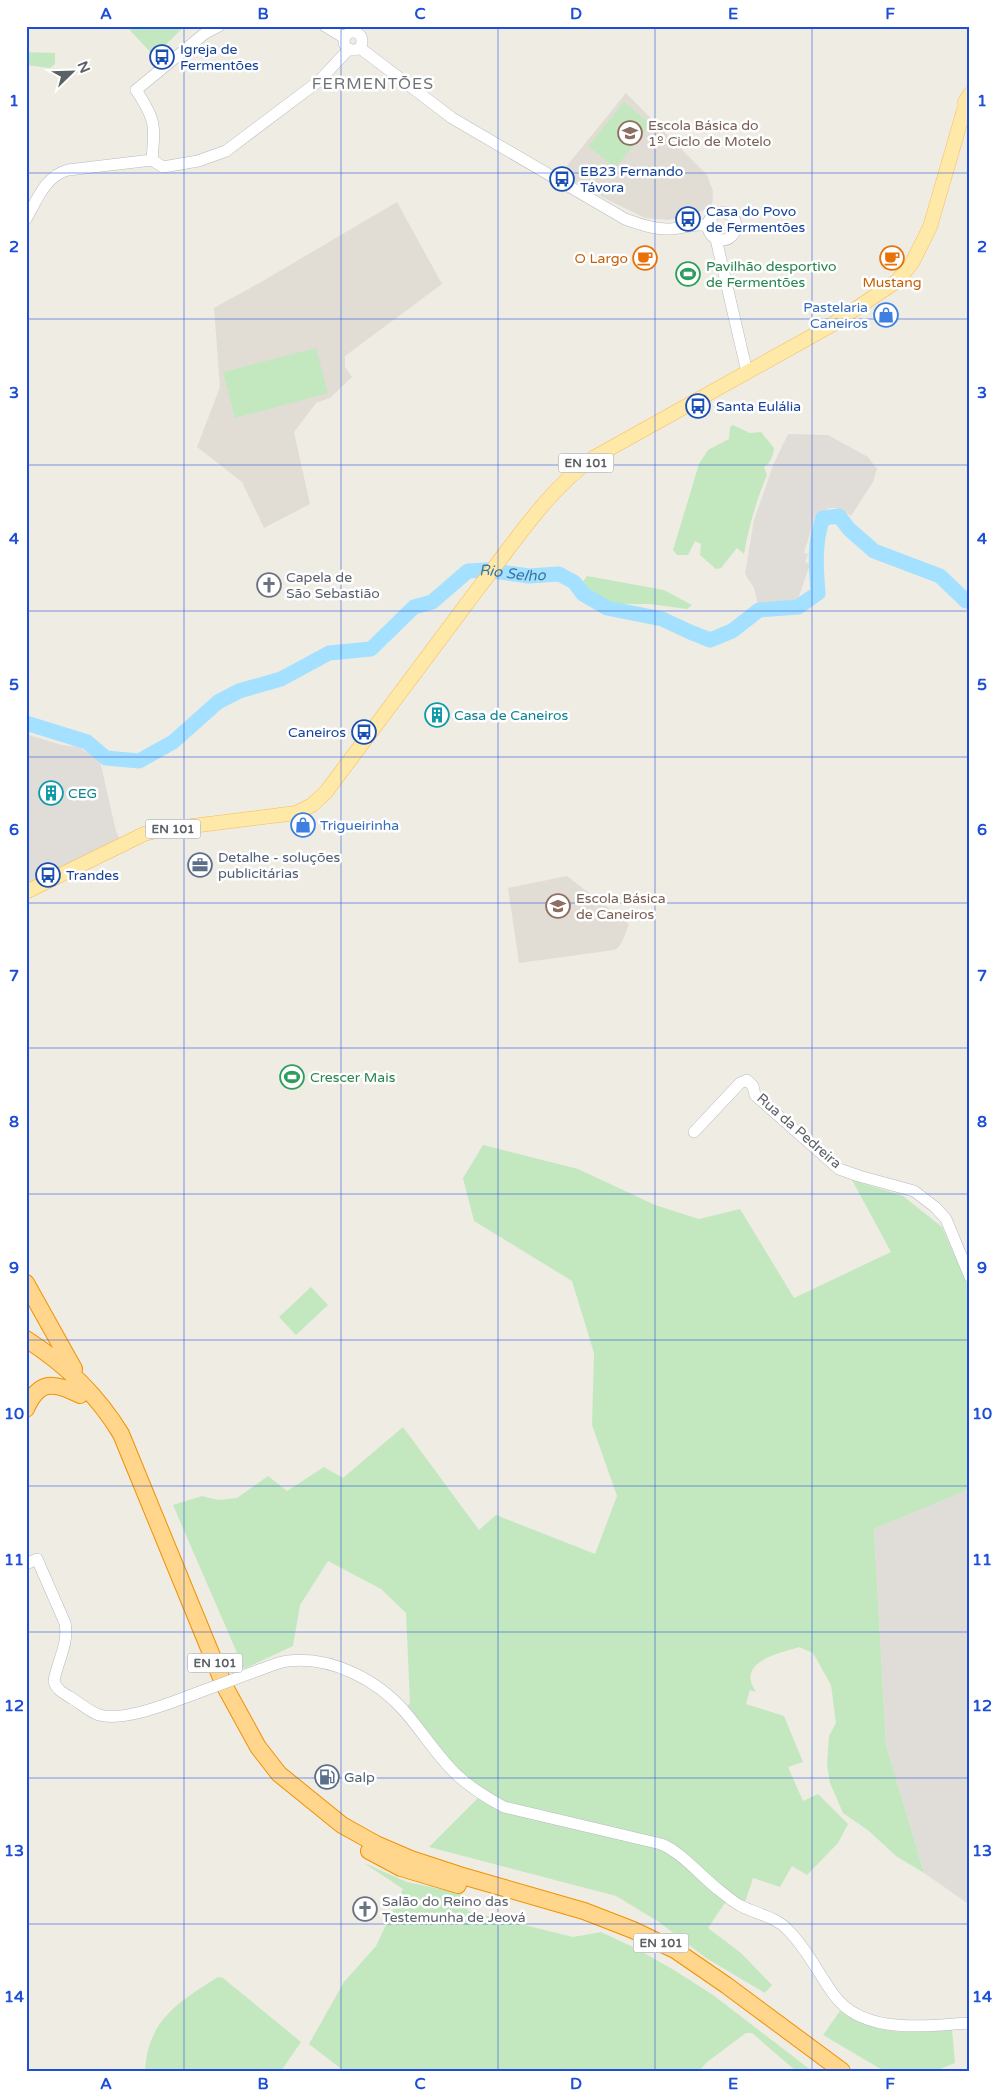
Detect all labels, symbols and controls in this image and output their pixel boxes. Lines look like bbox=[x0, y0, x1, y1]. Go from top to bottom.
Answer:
text: A bbox=[100, 4, 112, 24]
text: B bbox=[257, 4, 269, 24]
text: C bbox=[414, 4, 426, 24]
text: D bbox=[570, 4, 582, 24]
text: E bbox=[728, 4, 738, 24]
text: F bbox=[885, 4, 895, 24]
place label: Igreja de Fermentões bbox=[180, 41, 259, 74]
bus stop icon: Igreja de Fermentões bbox=[149, 44, 175, 70]
north arrow bbox=[48, 48, 98, 98]
text: N bbox=[73, 59, 94, 76]
district label: FERMENTÕES bbox=[312, 74, 434, 94]
text: 1 bbox=[9, 91, 19, 111]
text: 1 bbox=[977, 91, 987, 111]
place label: Escola Básica do 1º Ciclo de Motelo bbox=[648, 117, 771, 150]
school or university icon: Escola Básica do 1º Ciclo de Motelo bbox=[617, 120, 643, 146]
place label: EB23 Fernando Távora bbox=[580, 163, 683, 196]
bus stop icon: EB23 Fernando Távora bbox=[549, 166, 575, 192]
place label: Casa do Povo de Fermentões bbox=[706, 203, 805, 236]
bus stop icon: Casa do Povo de Fermentões bbox=[675, 206, 701, 232]
text: 2 bbox=[9, 237, 19, 257]
text: 2 bbox=[977, 237, 987, 257]
cafe icon: O Largo bbox=[632, 245, 658, 271]
cafe icon: Mustang bbox=[879, 245, 905, 271]
place label: O Largo bbox=[575, 250, 628, 267]
place label: Pavilhão desportivo de Fermentões bbox=[706, 258, 837, 291]
sports icon: Pavilhão desportivo de Fermentões bbox=[675, 261, 701, 287]
place label: Mustang bbox=[862, 274, 922, 291]
place label: Pastelaria Caneiros bbox=[803, 299, 868, 332]
shop icon: Pastelaria Caneiros bbox=[873, 302, 899, 328]
text: 3 bbox=[9, 383, 19, 403]
text: 3 bbox=[977, 383, 987, 403]
bus stop icon: Santa Eulália bbox=[685, 393, 711, 419]
place label: Santa Eulália bbox=[716, 398, 801, 415]
road number: EN 101 bbox=[558, 453, 614, 472]
text: 4 bbox=[9, 529, 19, 549]
text: 4 bbox=[977, 529, 987, 549]
water label: Rio Selho bbox=[478, 561, 547, 585]
place label: Capela de São Sebastião bbox=[286, 569, 380, 602]
church icon: Capela de São Sebastião bbox=[256, 572, 282, 598]
text: 5 bbox=[9, 675, 19, 695]
text: 5 bbox=[977, 675, 987, 695]
building icon: Casa de Caneiros bbox=[424, 702, 450, 728]
place label: Casa de Caneiros bbox=[454, 707, 568, 724]
bus stop icon: Caneiros bbox=[351, 719, 377, 745]
place label: Caneiros bbox=[288, 724, 346, 741]
building icon: CEG bbox=[38, 780, 64, 806]
place label: CEG bbox=[68, 785, 97, 802]
shop icon: Trigueirinha bbox=[290, 812, 316, 838]
place label: Trigueirinha bbox=[320, 817, 399, 834]
text: 6 bbox=[9, 820, 19, 840]
road number: EN 101 bbox=[146, 820, 200, 839]
text: 6 bbox=[977, 820, 987, 840]
place label: Detalhe - soluções publicitárias bbox=[218, 849, 340, 882]
office icon: Detalhe - soluções publicitárias bbox=[187, 852, 213, 878]
bus stop icon: Trandes bbox=[35, 862, 61, 888]
place label: Trandes bbox=[66, 867, 119, 884]
place label: Escola Básica de Caneiros bbox=[576, 890, 666, 923]
school or university icon: Escola Básica de Caneiros bbox=[545, 893, 571, 919]
text: 7 bbox=[9, 966, 19, 986]
text: 7 bbox=[977, 966, 987, 986]
sports icon: Crescer Mais bbox=[279, 1064, 305, 1090]
place label: Crescer Mais bbox=[310, 1069, 396, 1086]
street label: Rua da Pedreira bbox=[753, 1090, 845, 1172]
text: 8 bbox=[9, 1112, 19, 1132]
text: 8 bbox=[977, 1112, 987, 1132]
text: 9 bbox=[9, 1258, 19, 1278]
text: 9 bbox=[977, 1258, 987, 1278]
text: 10 bbox=[4, 1404, 24, 1424]
text: 10 bbox=[972, 1404, 992, 1424]
text: 11 bbox=[4, 1550, 24, 1570]
text: 11 bbox=[972, 1550, 992, 1570]
road number: EN 101 bbox=[188, 1654, 242, 1672]
text: 12 bbox=[4, 1696, 24, 1716]
text: 12 bbox=[972, 1696, 992, 1716]
fuel station icon: Galp bbox=[314, 1764, 340, 1790]
place label: Galp bbox=[344, 1769, 375, 1786]
text: 13 bbox=[4, 1841, 24, 1861]
text: 13 bbox=[972, 1841, 992, 1861]
place label: Salão do Reino das Testemunha de Jeová bbox=[382, 1893, 526, 1926]
church icon: Salão do Reino das Testemunha de Jeová bbox=[352, 1896, 378, 1922]
road number: EN 101 bbox=[634, 1934, 688, 1952]
text: 14 bbox=[4, 1987, 24, 2007]
text: 14 bbox=[972, 1987, 992, 2007]
text: A bbox=[100, 2074, 112, 2094]
text: B bbox=[257, 2074, 269, 2094]
text: C bbox=[414, 2074, 426, 2094]
text: D bbox=[570, 2074, 582, 2094]
text: E bbox=[728, 2074, 738, 2094]
text: F bbox=[885, 2074, 895, 2094]

